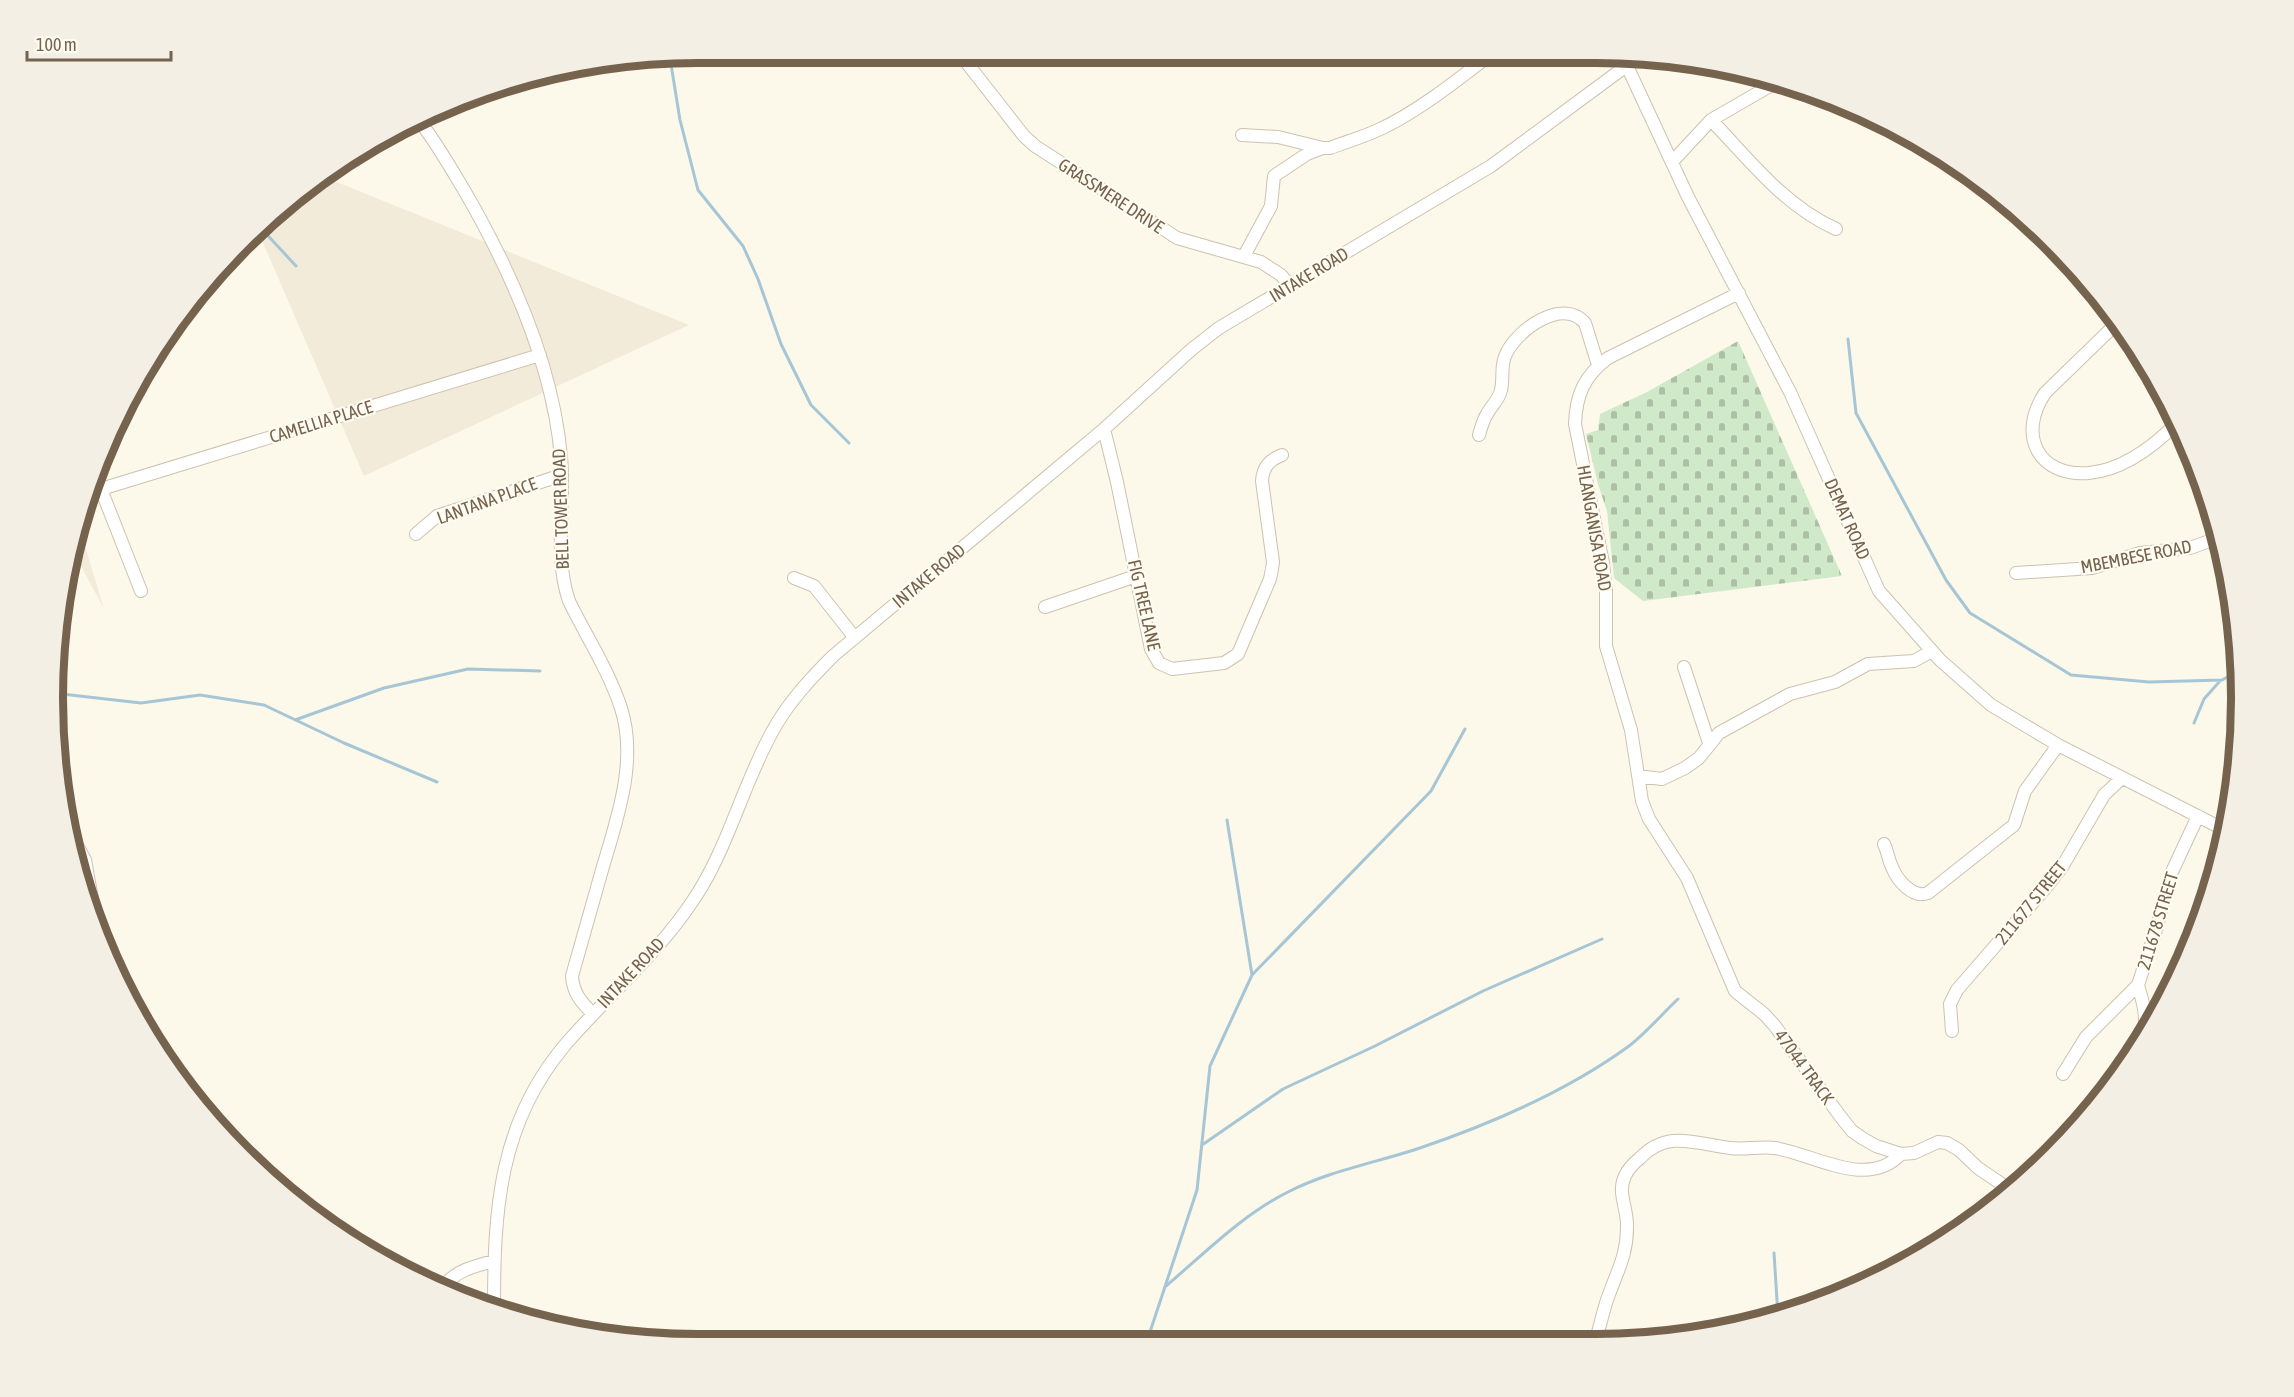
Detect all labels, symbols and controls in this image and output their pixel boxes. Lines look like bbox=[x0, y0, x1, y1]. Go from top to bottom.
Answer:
scale bar bbox=[27, 24, 171, 62]
text: 100 m bbox=[36, 34, 77, 55]
street label: GRASSMERE DRIVE bbox=[1055, 154, 1168, 238]
street label: INTAKE ROAD bbox=[1265, 243, 1352, 306]
street label: CAMELLIA PLACE bbox=[267, 396, 375, 447]
street label: BELL TOWER ROAD bbox=[548, 448, 573, 570]
street label: HLANGANISA ROAD bbox=[1573, 463, 1616, 593]
street label: LANTANA PLACE bbox=[434, 473, 540, 528]
street label: DEMAT ROAD bbox=[1820, 475, 1875, 563]
street label: MBEMBESE ROAD bbox=[2079, 535, 2193, 578]
street label: INTAKE ROAD bbox=[888, 539, 969, 612]
street label: FIG TREE LANE bbox=[1124, 557, 1165, 653]
street label: 211677 STREET bbox=[1991, 857, 2071, 949]
street label: 211678 STREET bbox=[2133, 869, 2182, 972]
street label: INTAKE ROAD bbox=[593, 933, 668, 1012]
street label: 47044 TRACK bbox=[1770, 1025, 1839, 1108]

